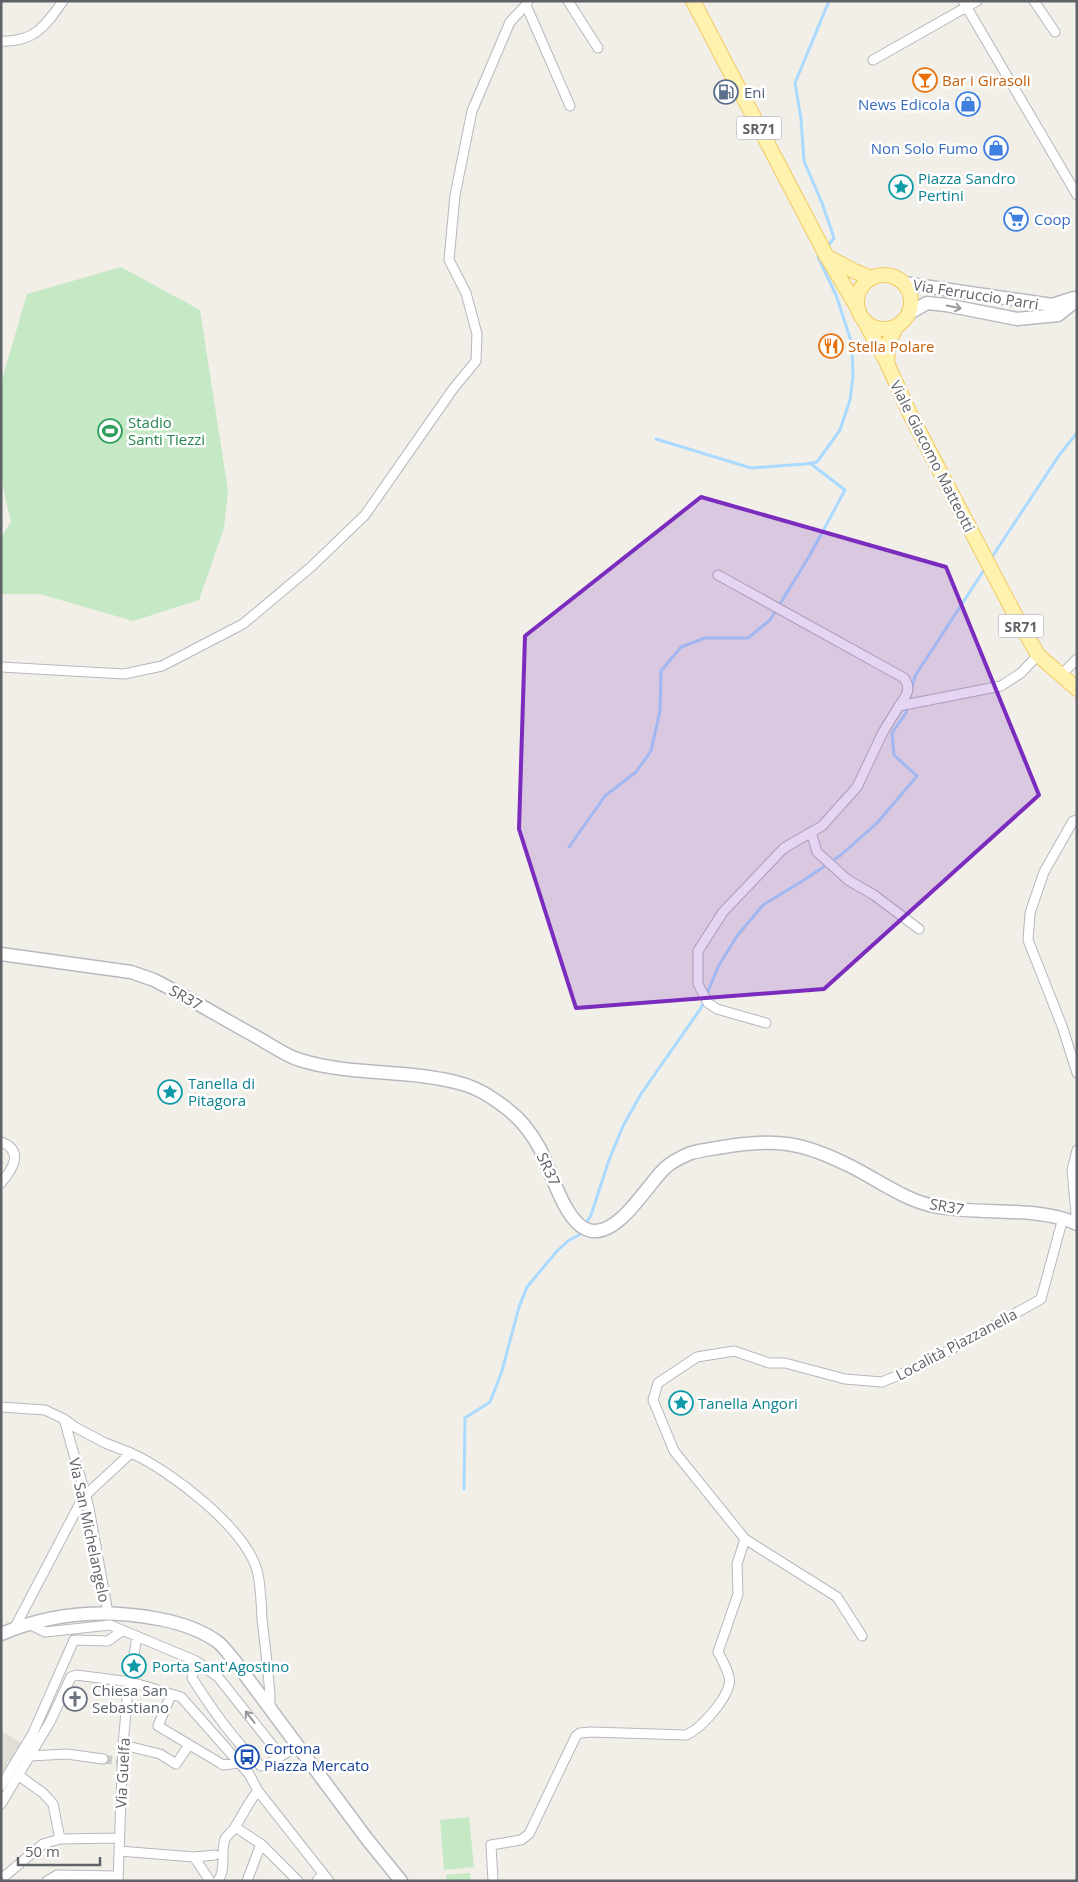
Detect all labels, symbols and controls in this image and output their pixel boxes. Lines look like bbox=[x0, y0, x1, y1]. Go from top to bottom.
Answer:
bar icon: Bar i Girasoli bbox=[912, 67, 938, 93]
place label: Bar i Girasoli bbox=[942, 70, 1031, 90]
fuel station icon: Eni bbox=[713, 79, 739, 105]
place label: Eni bbox=[744, 82, 765, 102]
shop icon: News Edicola bbox=[955, 91, 981, 117]
place label: News Edicola bbox=[858, 94, 950, 114]
road number: SR71 bbox=[736, 116, 782, 140]
shop icon: Non Solo Fumo bbox=[983, 135, 1009, 161]
place label: Non Solo Fumo bbox=[871, 138, 978, 158]
place label: Piazza Sandro Pertini bbox=[918, 168, 1016, 205]
place icon: Piazza Sandro Pertini bbox=[888, 174, 914, 200]
supermarket icon: Coop bbox=[1003, 206, 1029, 232]
place label: Coop bbox=[1034, 209, 1071, 229]
street label: Via Ferruccio Parri bbox=[912, 274, 1040, 314]
one-way arrow bbox=[945, 302, 961, 312]
restaurant icon: Stella Polare bbox=[818, 333, 844, 359]
place label: Stella Polare bbox=[848, 336, 935, 356]
street label: Viale Giacomo Matteotti bbox=[886, 377, 980, 535]
place label: Stadio Santi Tiezzi bbox=[128, 412, 205, 449]
sports icon: Stadio Santi Tiezzi bbox=[97, 418, 123, 444]
road number: SR71 bbox=[998, 614, 1044, 638]
street label: SR37 bbox=[166, 980, 206, 1014]
place label: Tanella di Pitagora bbox=[188, 1073, 255, 1110]
place icon: Tanella di Pitagora bbox=[157, 1079, 183, 1105]
street label: SR37 bbox=[533, 1149, 565, 1189]
street label: SR37 bbox=[928, 1193, 966, 1219]
street label: Località Piazzanella bbox=[892, 1304, 1020, 1384]
place icon: Tanella Angori bbox=[668, 1390, 694, 1416]
place label: Tanella Angori bbox=[698, 1393, 798, 1413]
street label: Via San Michelangelo bbox=[65, 1456, 115, 1604]
place icon: Porta Sant'Agostino bbox=[121, 1653, 147, 1679]
place label: Porta Sant'Agostino bbox=[152, 1656, 289, 1676]
place label: Chiesa San Sebastiano bbox=[92, 1680, 169, 1717]
church icon: Chiesa San Sebastiano bbox=[62, 1686, 88, 1712]
one-way arrow bbox=[244, 1711, 255, 1724]
street label: Via Guelfa bbox=[110, 1737, 134, 1809]
place label: Cortona Piazza Mercato bbox=[264, 1738, 369, 1775]
bus stop icon: Cortona Piazza Mercato bbox=[234, 1744, 260, 1770]
scale bar bbox=[18, 1834, 100, 1866]
text: 50 m bbox=[25, 1841, 60, 1861]

